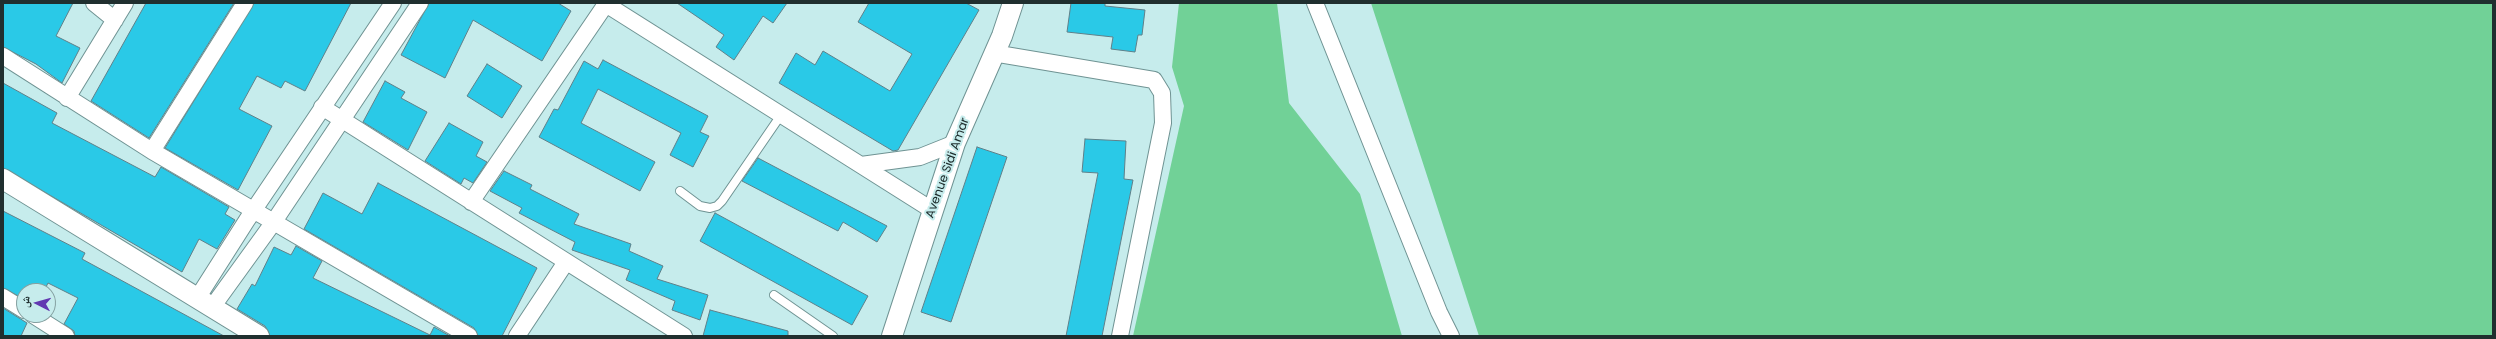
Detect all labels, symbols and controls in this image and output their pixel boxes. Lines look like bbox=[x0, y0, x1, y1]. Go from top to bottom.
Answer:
street label: Avenue Sidi Amar bbox=[923, 116, 973, 220]
north arrow bbox=[16, 283, 56, 323]
text: ش bbox=[16, 295, 34, 308]

